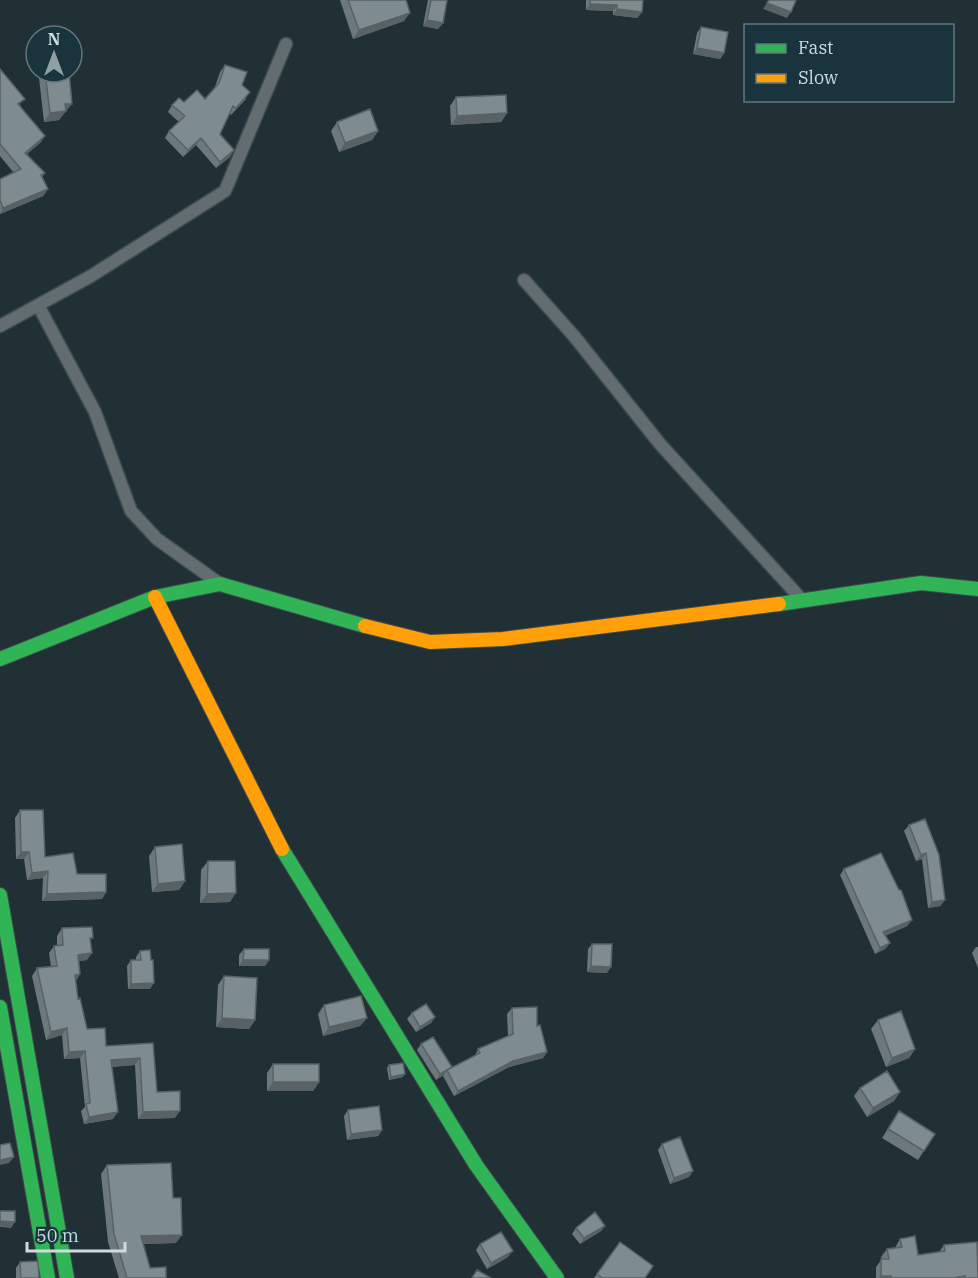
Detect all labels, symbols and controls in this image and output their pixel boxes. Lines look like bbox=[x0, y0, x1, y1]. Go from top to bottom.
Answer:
north arrow bbox=[24, 24, 84, 84]
legend bbox=[744, 24, 954, 102]
text: N bbox=[48, 29, 60, 49]
text: Fast bbox=[798, 36, 833, 59]
text: Slow bbox=[798, 66, 838, 89]
scale bar bbox=[27, 1215, 124, 1253]
text: 50 m bbox=[36, 1224, 79, 1247]

